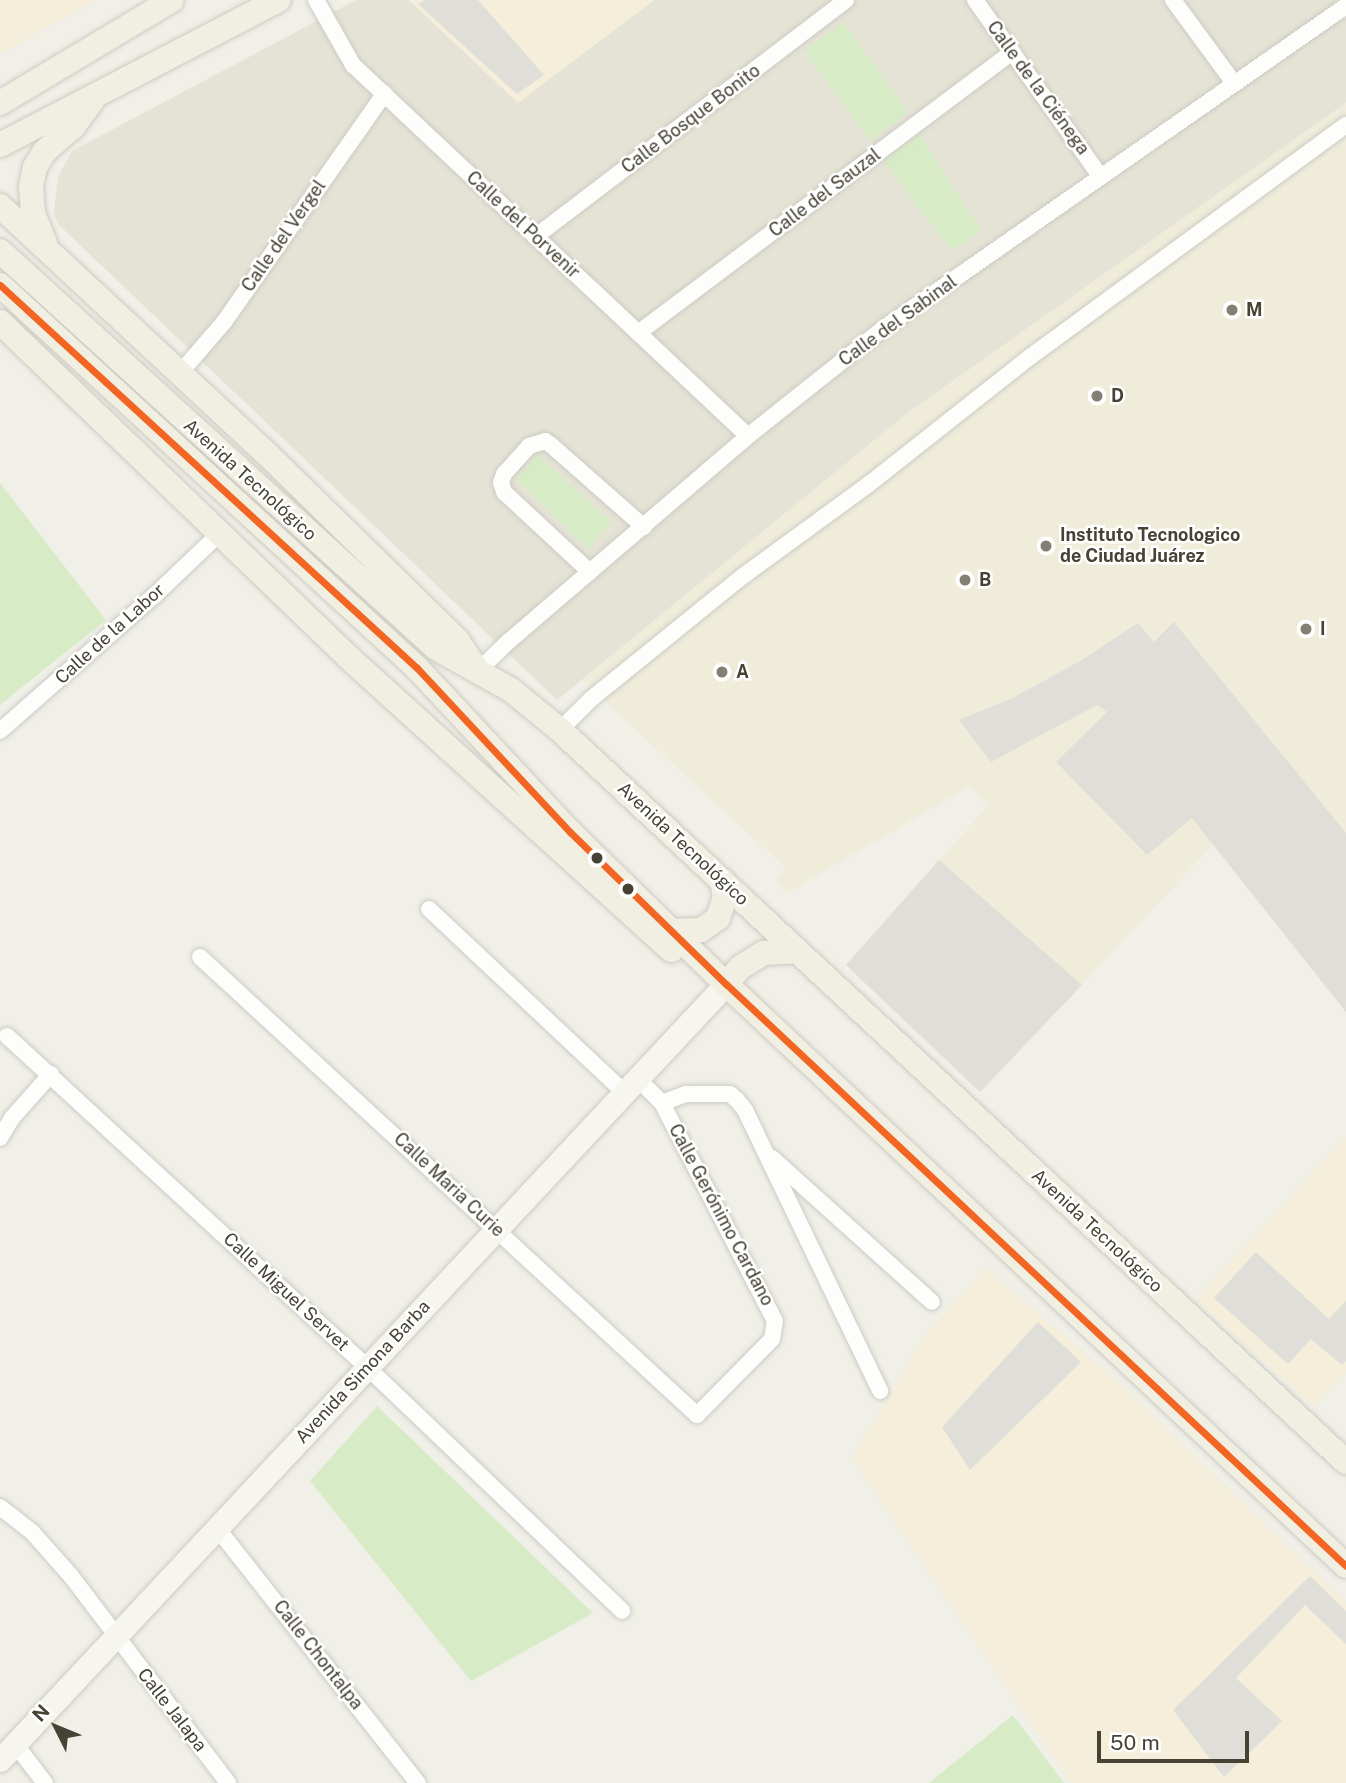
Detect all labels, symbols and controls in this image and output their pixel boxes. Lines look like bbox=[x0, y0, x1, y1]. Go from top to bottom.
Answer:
street label: Calle de la Ciénega bbox=[982, 17, 1094, 159]
street label: Calle Bosque Bonito bbox=[617, 60, 765, 178]
street label: Calle del Sauzal bbox=[765, 144, 885, 242]
street label: Calle del Porvenir bbox=[462, 167, 584, 283]
street label: Calle del Vergel bbox=[237, 176, 331, 296]
street label: Calle del Sabinal bbox=[835, 271, 961, 371]
place label: M bbox=[1246, 299, 1263, 321]
marker: M bbox=[1224, 302, 1240, 318]
place label: D bbox=[1111, 385, 1124, 407]
marker: D bbox=[1089, 388, 1105, 404]
street label: Avenida Tecnológico bbox=[179, 415, 321, 545]
place label: Instituto Tecnologico de Ciudad Juárez bbox=[1060, 525, 1240, 568]
marker: Instituto Tecnologico de Ciudad Juárez bbox=[1038, 538, 1054, 554]
place label: B bbox=[979, 569, 991, 591]
marker: B bbox=[957, 572, 973, 588]
street label: Calle de la Labor bbox=[51, 579, 169, 689]
place label: I bbox=[1320, 618, 1326, 640]
marker: I bbox=[1298, 621, 1314, 637]
place label: A bbox=[736, 661, 749, 683]
marker: A bbox=[714, 664, 730, 680]
street label: Avenida Tecnológico bbox=[613, 778, 753, 910]
unlabelled marker bbox=[590, 851, 604, 865]
unlabelled marker bbox=[621, 882, 635, 896]
street label: Calle Gerónimo Cardano bbox=[664, 1120, 778, 1310]
street label: Calle Maria Curie bbox=[389, 1128, 509, 1242]
street label: Avenida Tecnológico bbox=[1027, 1165, 1167, 1297]
street label: Calle Miguel Servet bbox=[219, 1228, 353, 1356]
street label: Avenida Simona Barba bbox=[291, 1296, 435, 1448]
street label: Calle Chontalpa bbox=[269, 1596, 367, 1714]
street label: Calle Jalapa bbox=[133, 1664, 211, 1756]
north arrow bbox=[21, 1692, 91, 1762]
text: N bbox=[28, 1700, 54, 1726]
scale bar bbox=[1101, 1716, 1253, 1760]
text: 50 m bbox=[1110, 1730, 1160, 1755]

